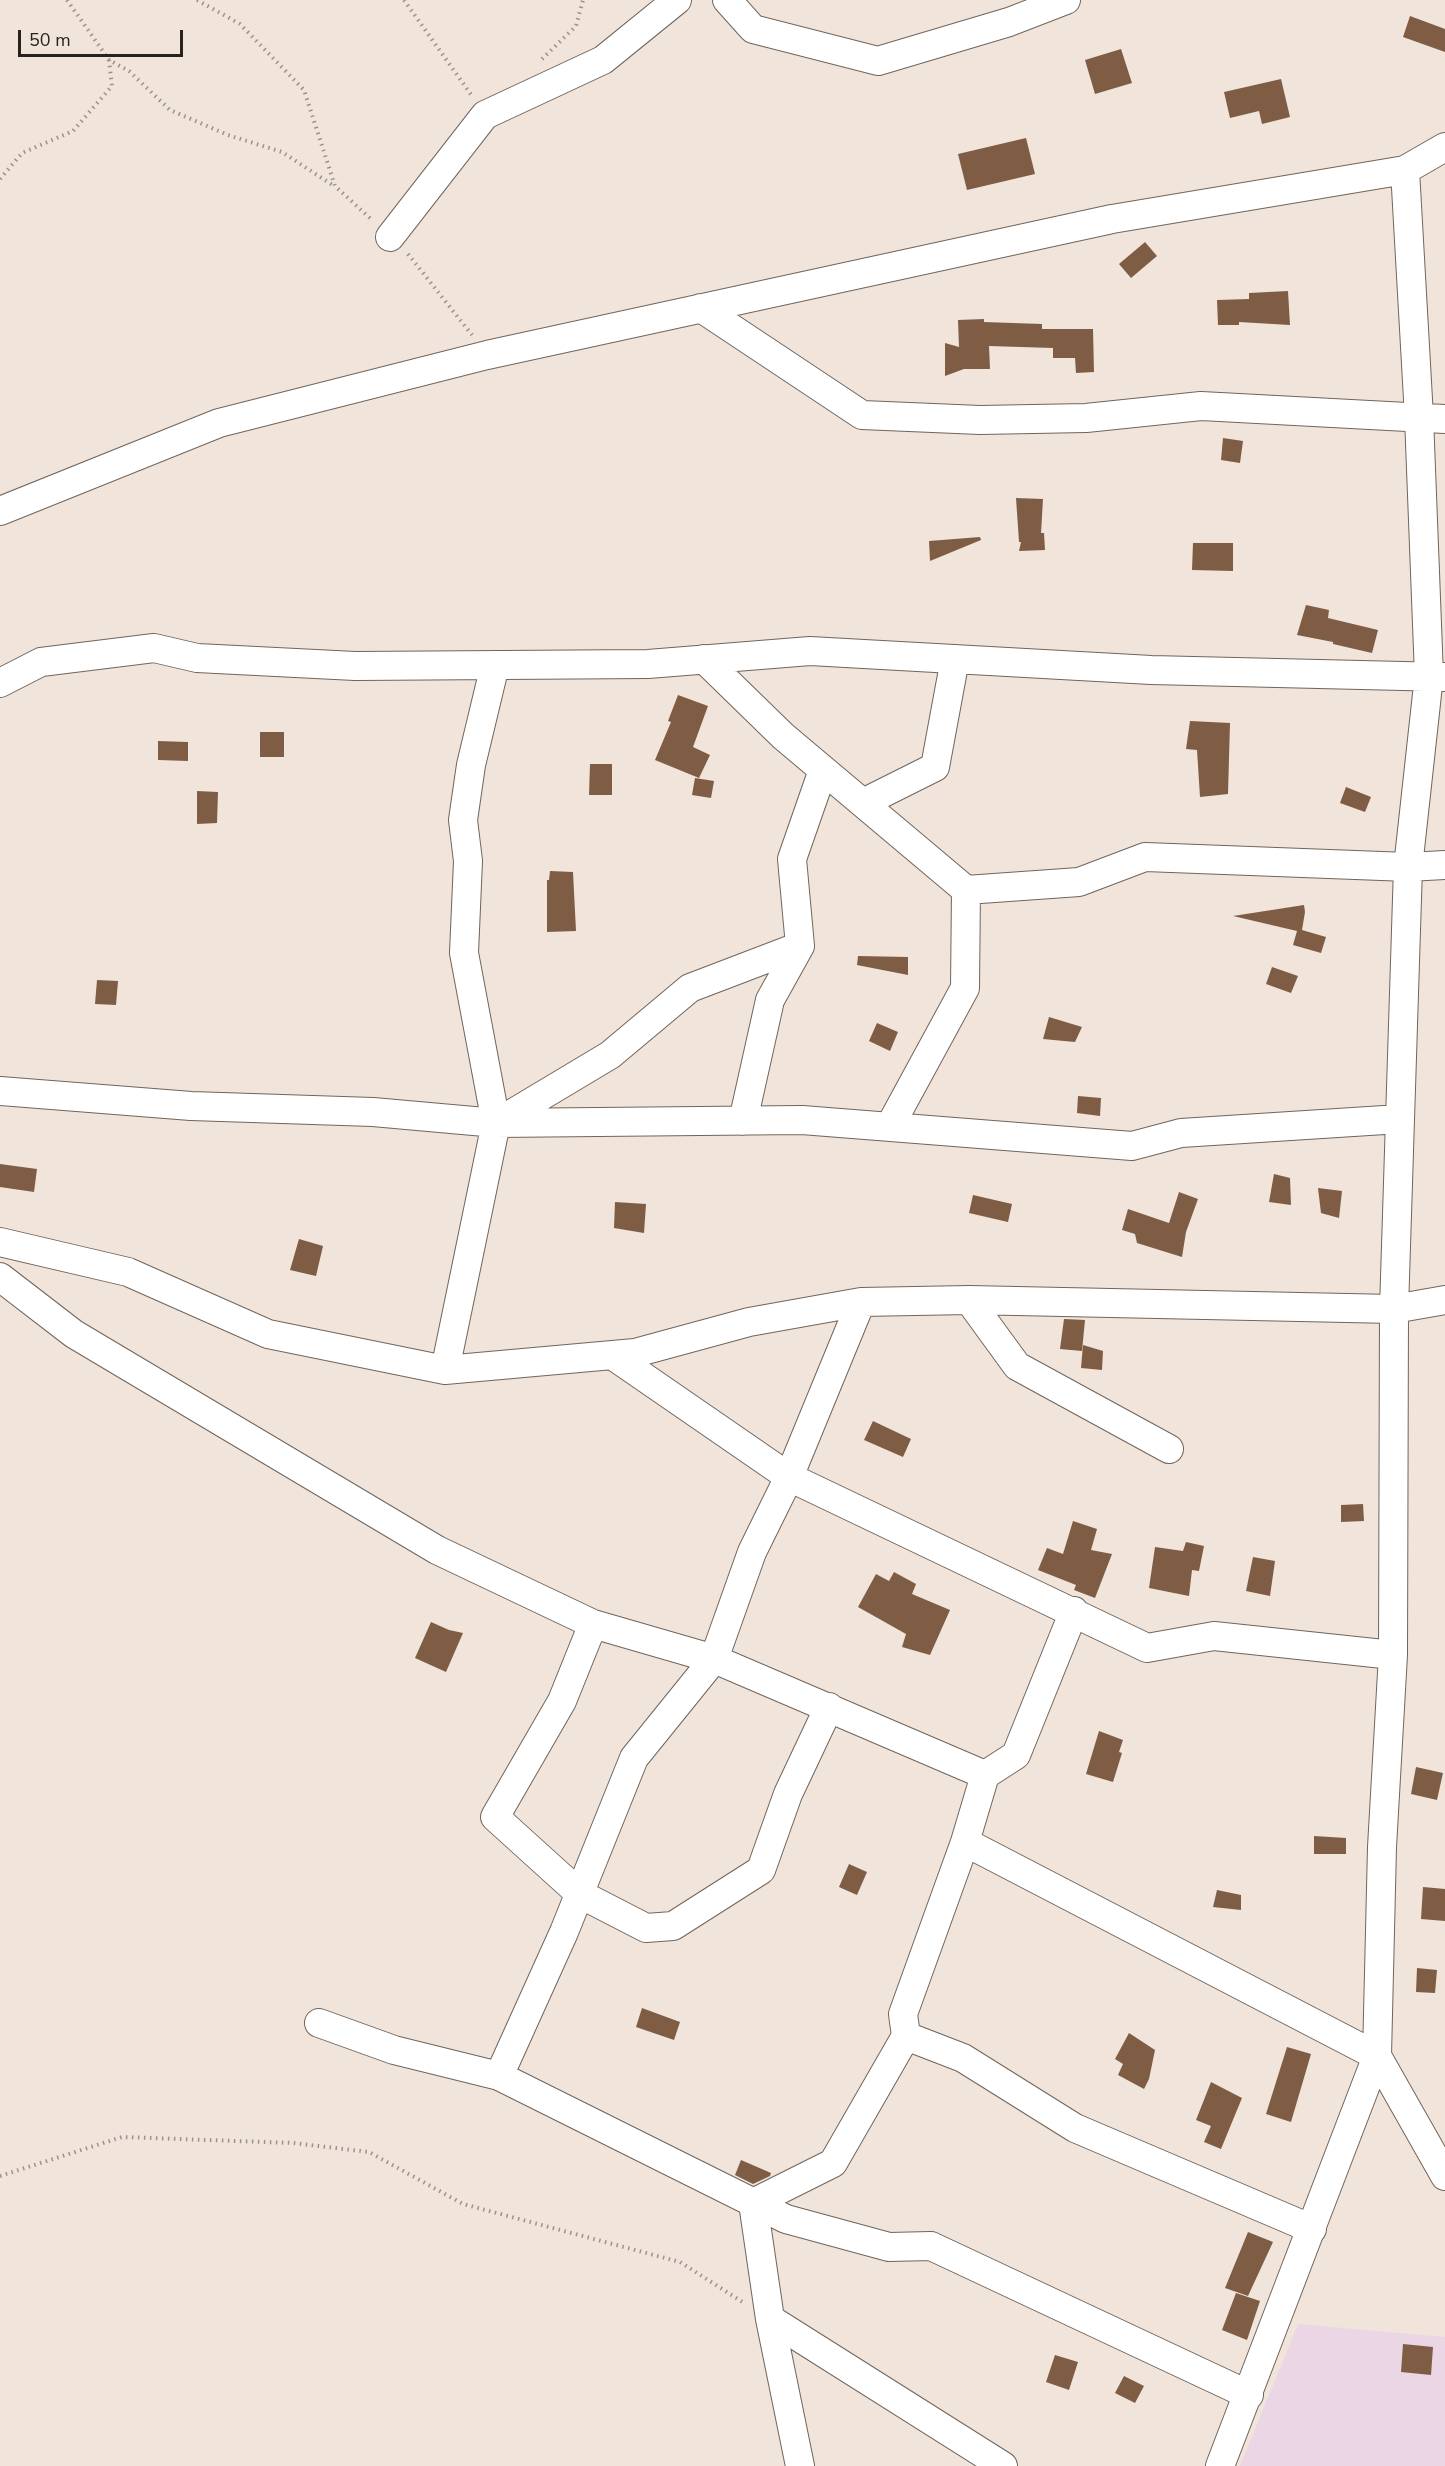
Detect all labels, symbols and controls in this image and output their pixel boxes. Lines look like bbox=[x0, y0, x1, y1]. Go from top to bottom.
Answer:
scale bar bbox=[21, 18, 186, 56]
text: 50 m bbox=[29, 28, 71, 52]

